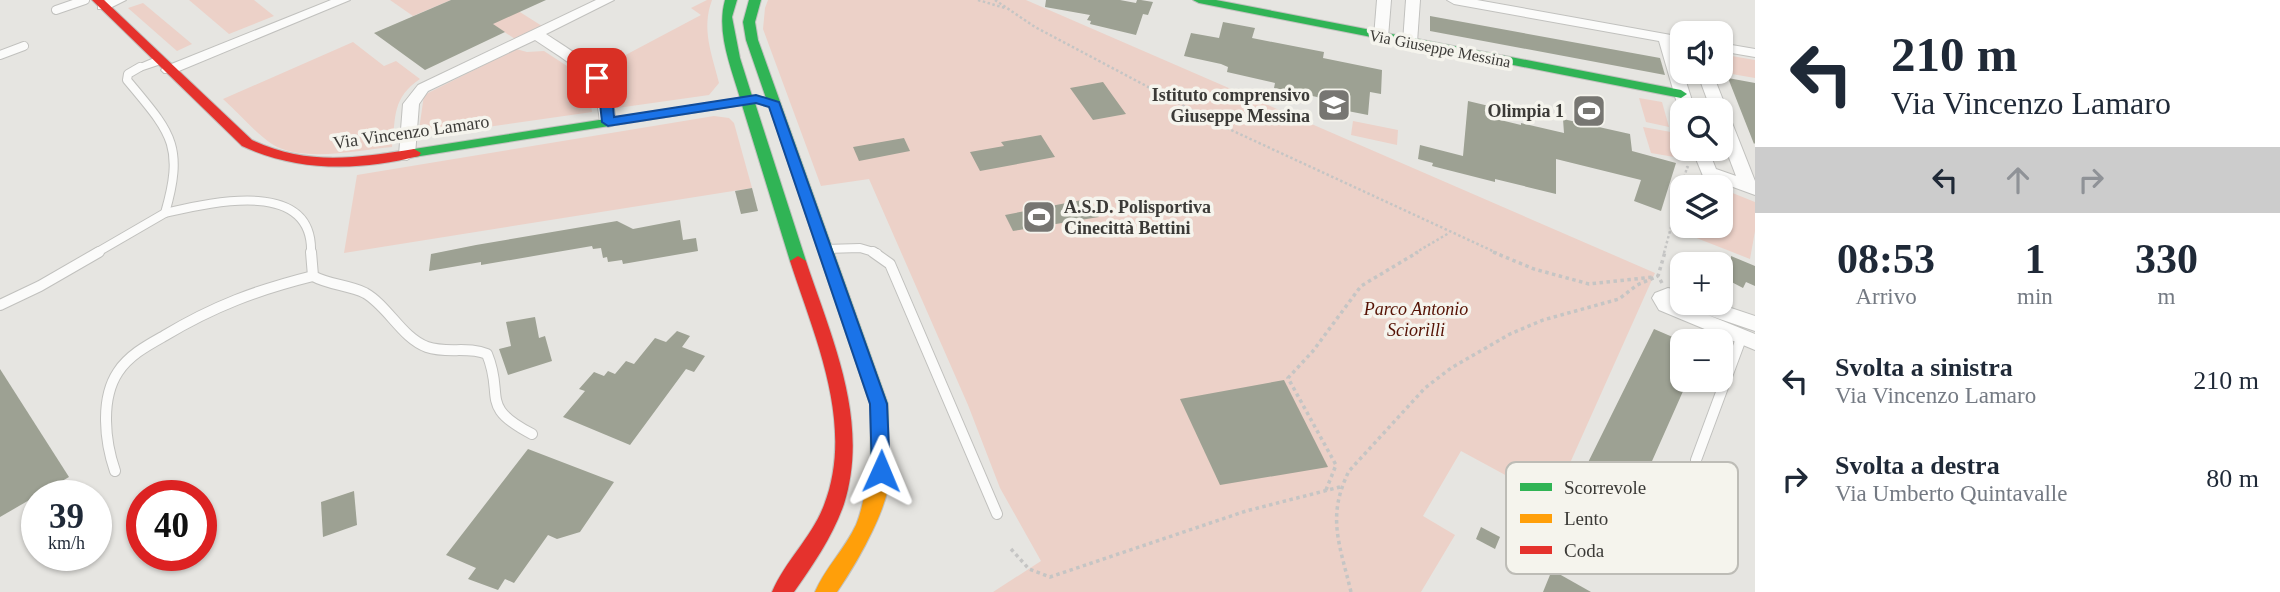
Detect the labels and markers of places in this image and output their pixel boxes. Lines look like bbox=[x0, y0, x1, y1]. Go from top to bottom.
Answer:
pin bbox=[567, 48, 627, 108]
place label: Istituto comprensivo Giuseppe Messina bbox=[1152, 85, 1310, 126]
school or university icon: Istituto comprensivo Giuseppe Messina bbox=[1315, 86, 1353, 124]
sports icon: Olimpia 1 bbox=[1570, 92, 1608, 130]
place label: Olimpia 1 bbox=[1487, 101, 1564, 121]
place label: A.S.D. Polisportiva Cinecittà Bettini bbox=[1064, 197, 1211, 238]
sports icon: A.S.D. Polisportiva Cinecittà Bettini bbox=[1020, 198, 1058, 236]

